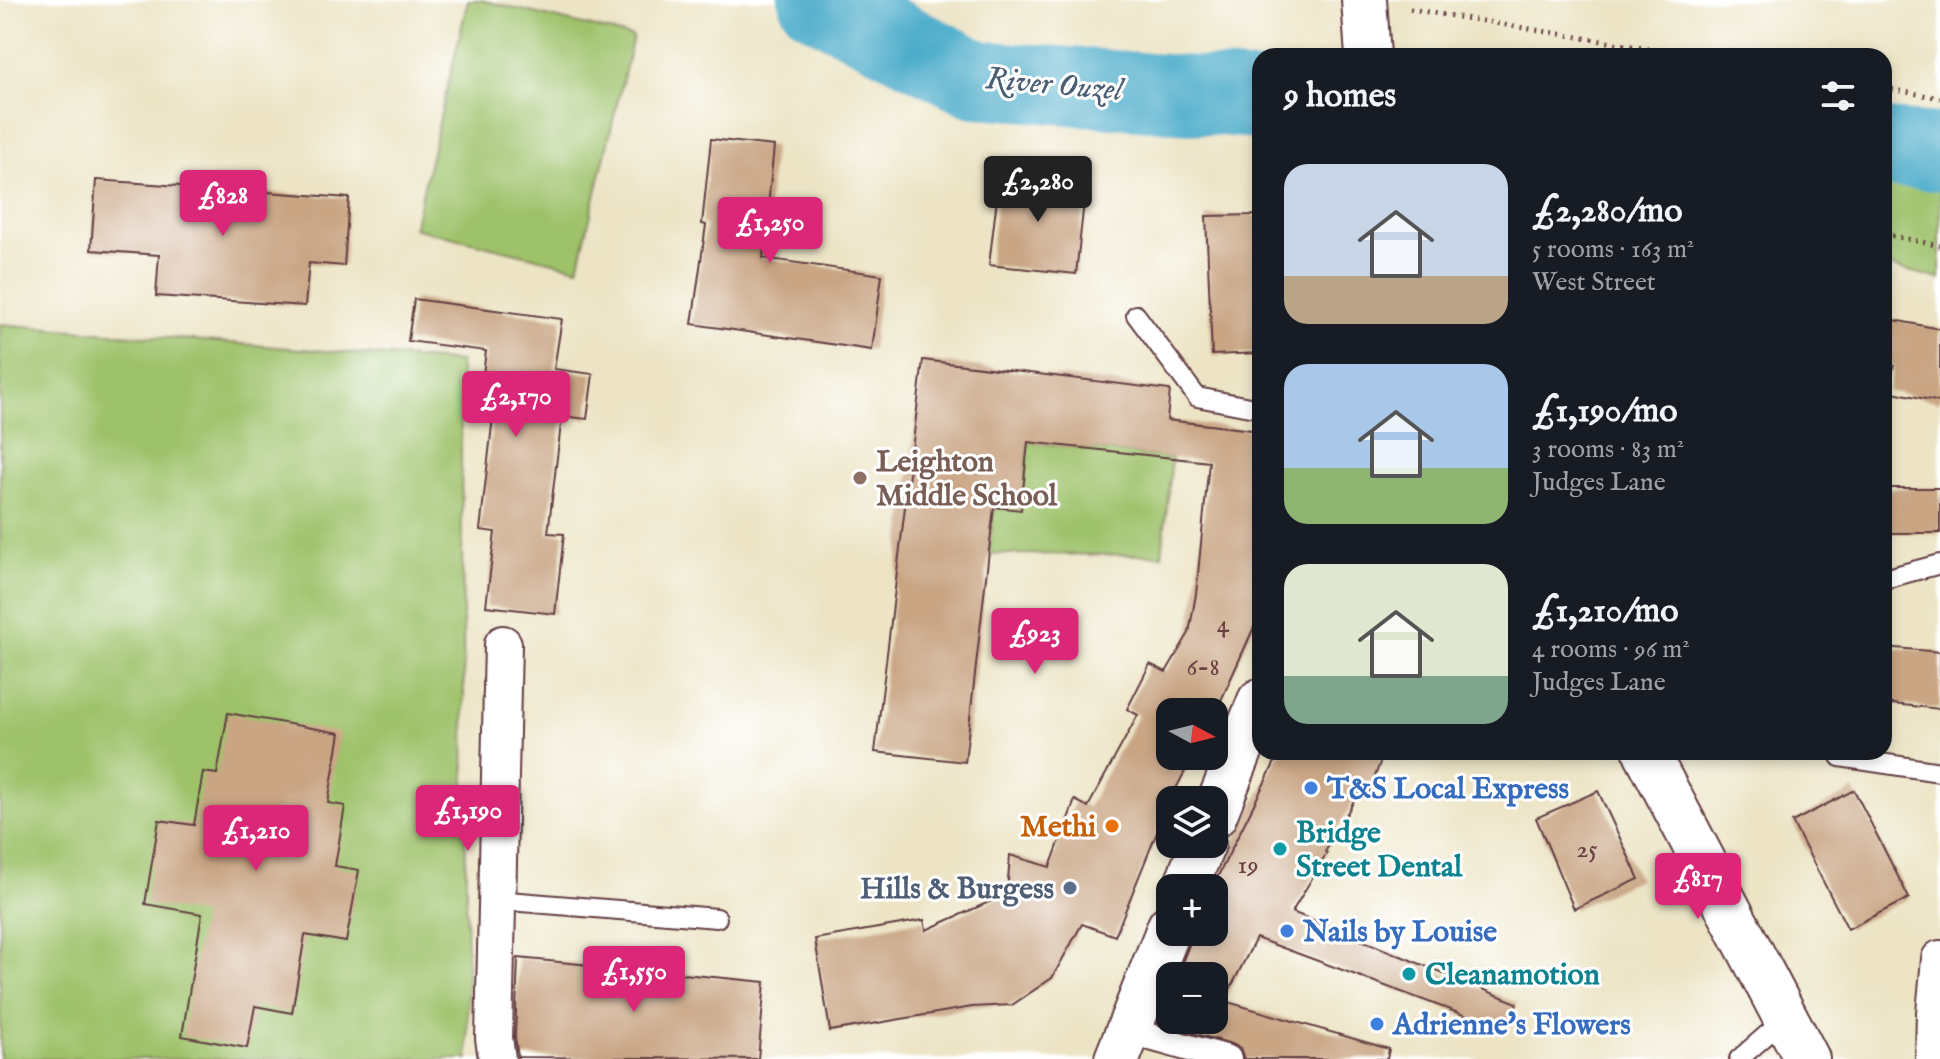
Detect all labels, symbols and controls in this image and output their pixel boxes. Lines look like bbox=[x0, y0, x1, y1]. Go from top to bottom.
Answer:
water label: River Ouzel bbox=[984, 59, 1126, 112]
icon: filters bbox=[1816, 74, 1860, 118]
text: 9 homes bbox=[1284, 75, 1396, 118]
pin: £2,280 bbox=[973, 156, 1103, 224]
text: £2,280 bbox=[1002, 165, 1074, 198]
pin: £828 bbox=[176, 170, 270, 238]
text: £828 bbox=[198, 179, 248, 212]
text: £2,280/mo bbox=[1532, 190, 1683, 233]
icon: home bbox=[1348, 196, 1444, 292]
pin: £1,250 bbox=[705, 197, 835, 265]
text: £1,250 bbox=[736, 206, 804, 239]
text: 5 rooms · 163 m² bbox=[1532, 233, 1694, 266]
text: West Street bbox=[1532, 266, 1656, 299]
pin: £2,170 bbox=[451, 371, 581, 439]
text: £2,170 bbox=[480, 380, 552, 413]
text: £1,190/mo bbox=[1532, 390, 1678, 433]
icon: home bbox=[1348, 396, 1444, 492]
text: 3 rooms · 83 m² bbox=[1532, 433, 1684, 466]
place label: Leighton Middle School bbox=[876, 444, 1058, 516]
text: Judges Lane bbox=[1532, 466, 1666, 499]
marker: Leighton Middle School bbox=[851, 469, 869, 487]
text: £1,210/mo bbox=[1532, 590, 1678, 633]
icon: home bbox=[1348, 596, 1444, 692]
pin: £923 bbox=[988, 608, 1082, 676]
house number: 4 bbox=[1217, 608, 1230, 641]
text: £923 bbox=[1009, 617, 1061, 650]
text: 4 rooms · 96 m² bbox=[1532, 633, 1690, 666]
house number: 6-8 bbox=[1186, 651, 1220, 684]
text: Judges Lane bbox=[1532, 666, 1666, 699]
north arrow bbox=[1156, 698, 1228, 770]
map controls bbox=[1156, 698, 1228, 1034]
place label: T&S Local Express bbox=[1326, 771, 1569, 809]
marker: T&S Local Express bbox=[1302, 779, 1320, 797]
pin: £1,190 bbox=[403, 785, 533, 853]
button: layers bbox=[1156, 786, 1228, 858]
text: £1,190 bbox=[434, 794, 502, 827]
pin: £1,210 bbox=[191, 805, 321, 873]
place label: Methi bbox=[1020, 809, 1096, 847]
text: £1,210 bbox=[221, 814, 291, 847]
place label: Bridge Street Dental bbox=[1296, 815, 1463, 887]
marker: Methi bbox=[1103, 817, 1121, 835]
house number: 25 bbox=[1576, 833, 1598, 866]
marker: Bridge Street Dental bbox=[1271, 840, 1289, 858]
house number: 19 bbox=[1237, 849, 1259, 882]
pin: £817 bbox=[1651, 853, 1745, 921]
text: £817 bbox=[1673, 862, 1723, 895]
place label: Hills & Burgess bbox=[860, 871, 1054, 909]
button: + bbox=[1156, 874, 1228, 946]
marker: Hills & Burgess bbox=[1061, 879, 1079, 897]
place label: Nails by Louise bbox=[1302, 914, 1497, 952]
marker: Nails by Louise bbox=[1278, 922, 1296, 940]
pin: £1,550 bbox=[569, 946, 699, 1014]
text: £1,550 bbox=[601, 955, 667, 988]
place label: Cleanamotion bbox=[1425, 957, 1600, 995]
button: − bbox=[1156, 962, 1228, 1034]
marker: Cleanamotion bbox=[1400, 965, 1418, 983]
place label: Adrienne's Flowers bbox=[1392, 1007, 1631, 1045]
marker: Adrienne's Flowers bbox=[1368, 1015, 1386, 1033]

